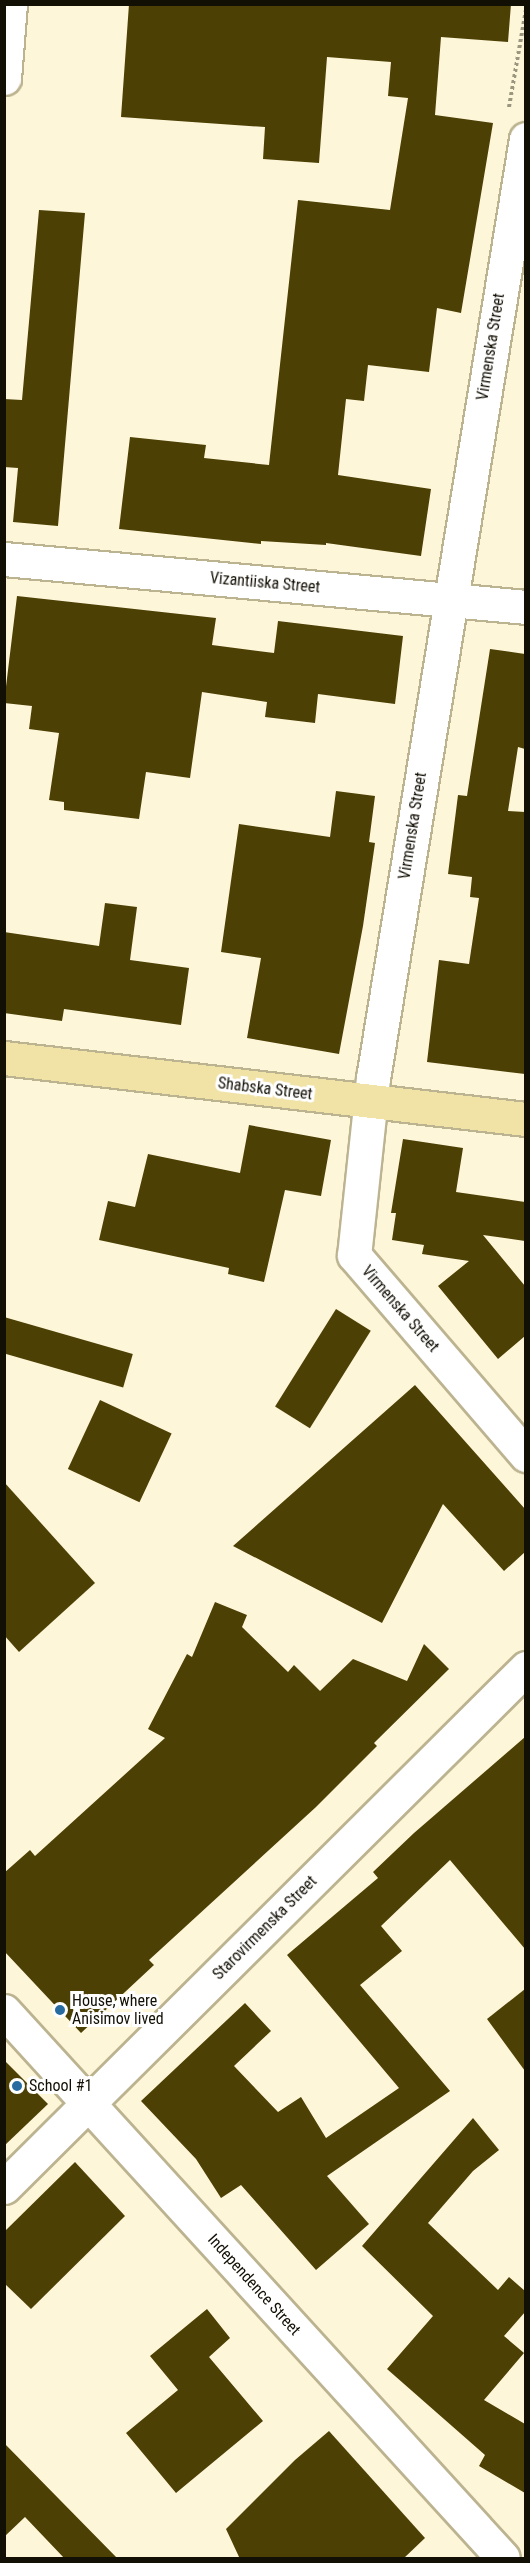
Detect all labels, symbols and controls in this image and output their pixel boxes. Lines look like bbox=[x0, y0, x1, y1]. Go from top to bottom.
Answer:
street label: Virmenska Street bbox=[473, 292, 509, 402]
street label: Vizantiiska Street bbox=[209, 569, 321, 597]
street label: Virmenska Street bbox=[395, 771, 431, 881]
street label: Shabska Street bbox=[217, 1074, 313, 1104]
street label: Virmenska Street bbox=[357, 1262, 443, 1356]
street label: Starovirmenska Street bbox=[209, 1872, 321, 1984]
place label: House, where Anisimov lived bbox=[72, 1991, 164, 2029]
marker: House, where Anisimov lived bbox=[53, 2003, 67, 2017]
place label: School #1 bbox=[29, 2076, 92, 2096]
marker: School #1 bbox=[10, 2079, 24, 2093]
street label: Independence Street bbox=[204, 2230, 304, 2340]

